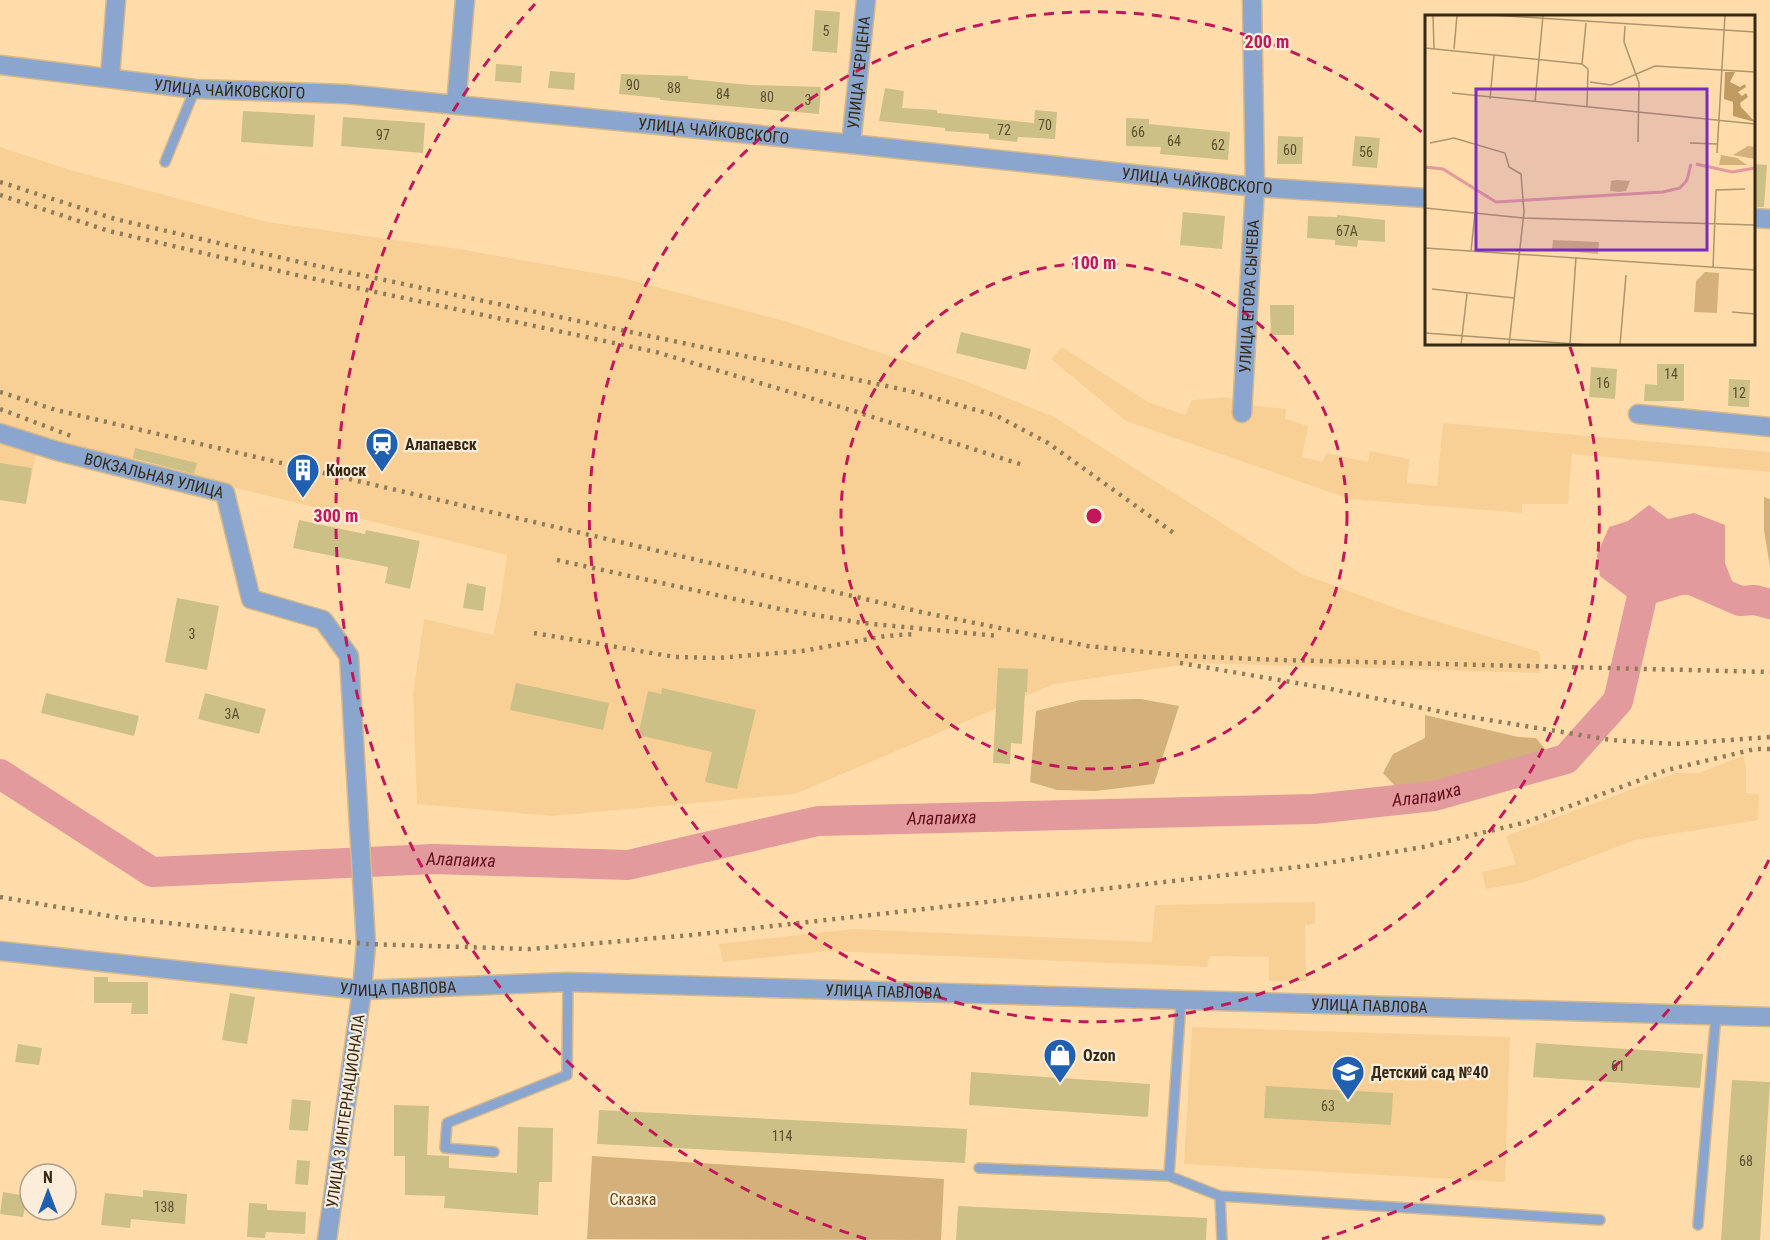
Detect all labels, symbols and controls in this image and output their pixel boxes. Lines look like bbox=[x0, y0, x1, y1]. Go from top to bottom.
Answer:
street label: УЛИЦА ГЕРЦЕНА bbox=[844, 15, 874, 130]
inset map bbox=[1425, 15, 1755, 345]
house number: 5 bbox=[823, 23, 830, 39]
text: 200 m bbox=[1245, 31, 1289, 52]
street label: УЛИЦА ЧАЙКОВСКОГО bbox=[153, 75, 306, 103]
house number: 90 bbox=[626, 77, 640, 93]
house number: 88 bbox=[667, 80, 681, 96]
house number: 84 bbox=[716, 86, 730, 102]
house number: 80 bbox=[760, 89, 774, 105]
house number: 3 bbox=[805, 92, 811, 108]
street label: УЛИЦА ЧАЙКОВСКОГО bbox=[637, 114, 790, 148]
house number: 70 bbox=[1038, 117, 1052, 133]
house number: 72 bbox=[997, 122, 1011, 138]
house number: 66 bbox=[1131, 124, 1145, 140]
house number: 97 bbox=[376, 127, 390, 143]
house number: 64 bbox=[1167, 133, 1181, 149]
house number: 62 bbox=[1211, 137, 1225, 153]
house number: 60 bbox=[1283, 142, 1297, 158]
house number: 56 bbox=[1359, 144, 1373, 160]
street label: УЛИЦА ЧАЙКОВСКОГО bbox=[1121, 164, 1273, 198]
street label: УЛИЦА ЕГОРА СЫЧЕВА bbox=[1235, 219, 1263, 373]
house number: 67А bbox=[1336, 223, 1358, 239]
text: 100 m bbox=[1072, 252, 1116, 273]
house number: 14 bbox=[1664, 366, 1678, 382]
house number: 16 bbox=[1596, 375, 1610, 391]
house number: 12 bbox=[1732, 385, 1746, 401]
station icon: Алапаевск bbox=[364, 426, 400, 473]
place label: Алапаевск bbox=[405, 435, 477, 454]
street label: ВОКЗАЛЬНАЯ УЛИЦА bbox=[82, 449, 226, 502]
building icon: Киоск bbox=[285, 452, 321, 499]
place label: Киоск bbox=[326, 461, 366, 480]
text: 300 m bbox=[314, 505, 358, 526]
centre of rings bbox=[1084, 506, 1104, 526]
house number: 3 bbox=[189, 626, 195, 642]
house number: 3А bbox=[225, 706, 239, 722]
water label: Алапаиха bbox=[1390, 778, 1463, 811]
water label: Алапаиха bbox=[906, 806, 977, 829]
water label: Алапаиха bbox=[424, 848, 496, 871]
street label: УЛИЦА ПАВЛОВА bbox=[339, 977, 457, 1000]
street label: УЛИЦА ПАВЛОВА bbox=[825, 980, 942, 1003]
street label: УЛИЦА ПАВЛОВА bbox=[1311, 995, 1428, 1017]
street label: УЛИЦА 3 ИНТЕРНАЦИОНАЛА bbox=[322, 1013, 369, 1209]
shop icon: Ozon bbox=[1042, 1037, 1078, 1084]
place label: Ozon bbox=[1083, 1046, 1116, 1065]
school or university icon: Детский сад №40 bbox=[1330, 1054, 1366, 1101]
house number: 61 bbox=[1611, 1058, 1625, 1074]
place label: Детский сад №40 bbox=[1371, 1063, 1489, 1082]
house number: 63 bbox=[1321, 1098, 1335, 1114]
house number: 114 bbox=[772, 1128, 792, 1144]
house number: 68 bbox=[1739, 1153, 1753, 1169]
north arrow bbox=[18, 1162, 78, 1222]
text: N bbox=[43, 1168, 53, 1187]
park label: Сказка bbox=[610, 1190, 656, 1209]
house number: 138 bbox=[154, 1199, 174, 1215]

